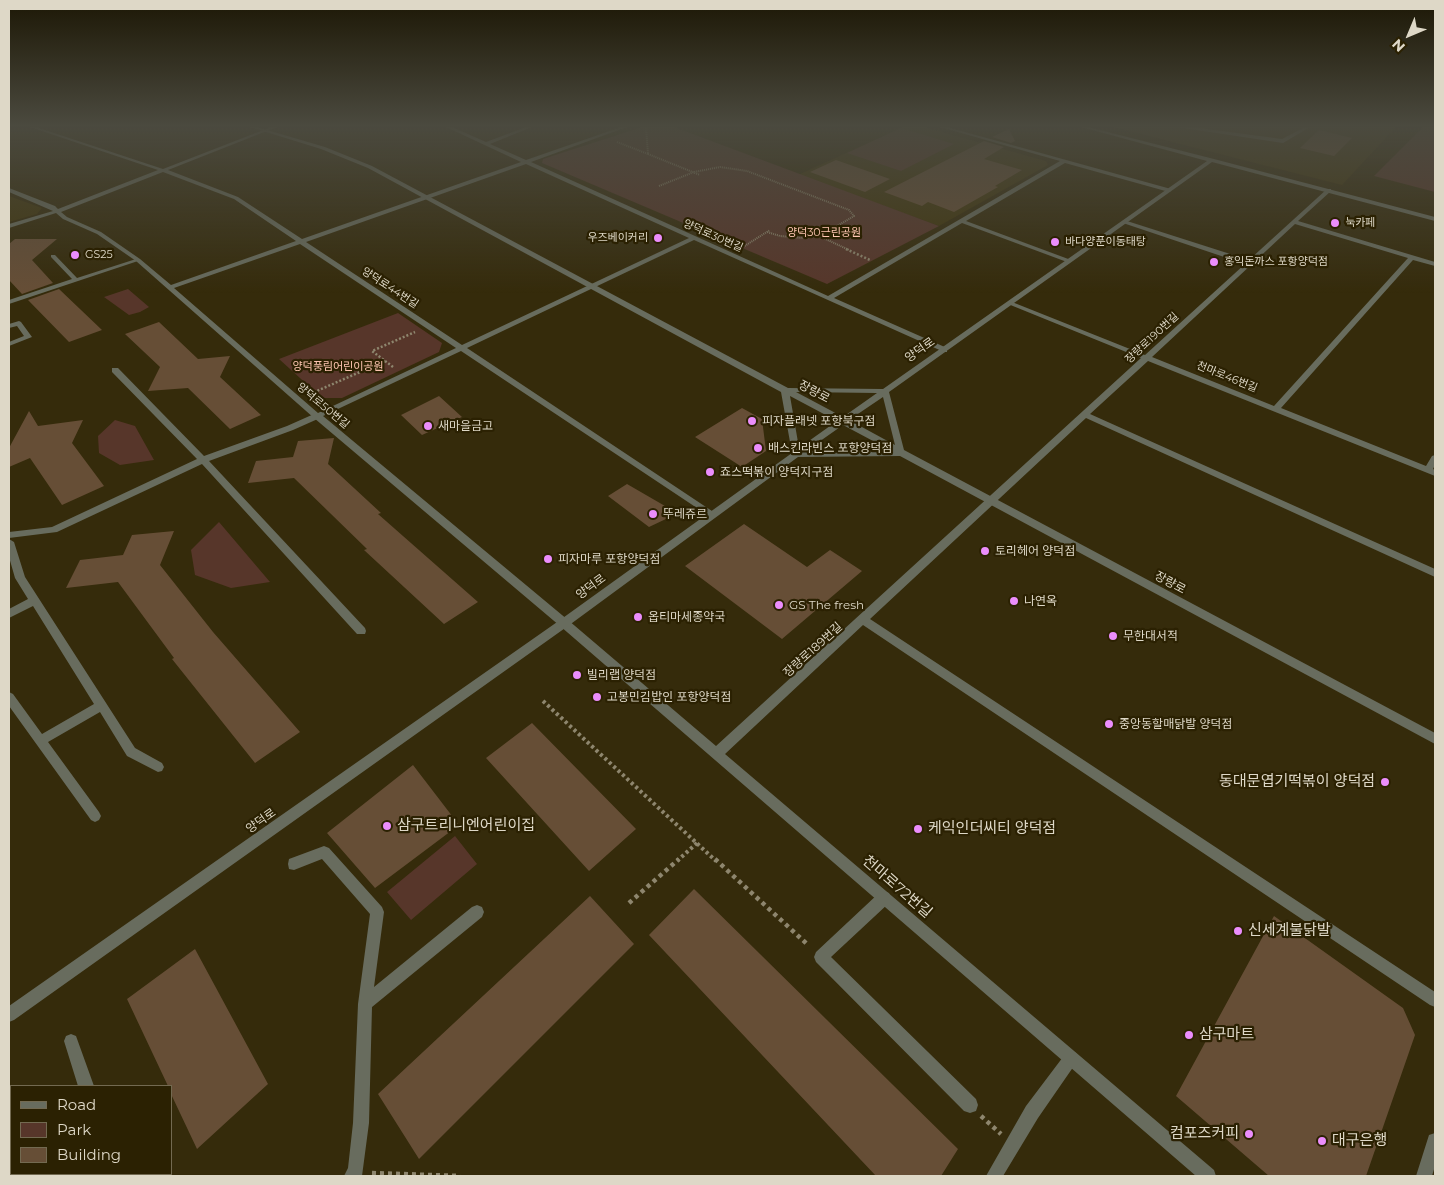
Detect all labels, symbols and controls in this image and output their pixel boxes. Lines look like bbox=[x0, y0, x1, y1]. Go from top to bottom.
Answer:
north arrow bbox=[1384, 10, 1434, 60]
text: N bbox=[1388, 35, 1409, 56]
place label: 눅카페 bbox=[1345, 216, 1375, 230]
street label: 양덕로30번길 bbox=[681, 217, 745, 255]
marker: 눅카페 bbox=[1329, 217, 1341, 229]
park label: 양덕30근린공원 bbox=[787, 226, 861, 240]
place label: 우즈베이커리 bbox=[587, 231, 648, 245]
marker: 우즈베이커리 bbox=[652, 232, 664, 244]
place label: 바다양푼이동태탕 bbox=[1065, 235, 1146, 249]
marker: 바다양푼이동태탕 bbox=[1049, 236, 1061, 248]
place label: GS25 bbox=[85, 248, 113, 262]
marker: GS25 bbox=[69, 249, 81, 261]
place label: 홍익돈까스 포항양덕점 bbox=[1224, 255, 1328, 269]
marker: 홍익돈까스 포항양덕점 bbox=[1208, 256, 1220, 268]
street label: 양덕로44번길 bbox=[359, 265, 421, 311]
street label: 장량로190번길 bbox=[1122, 310, 1182, 366]
street label: 양덕로 bbox=[902, 335, 938, 365]
street label: 천마로46번길 bbox=[1195, 359, 1259, 395]
park label: 양덕풍림어린이공원 bbox=[292, 360, 384, 374]
street label: 장량로 bbox=[796, 378, 832, 406]
street label: 양덕로50번길 bbox=[294, 380, 352, 432]
place label: 피자플래넷 포항북구점 bbox=[762, 414, 876, 428]
marker: 피자플래넷 포항북구점 bbox=[746, 415, 758, 427]
place label: 새마을금고 bbox=[438, 419, 493, 433]
marker: 새마을금고 bbox=[422, 420, 434, 432]
place label: 배스킨라빈스 포항양덕점 bbox=[768, 441, 893, 455]
marker: 배스킨라빈스 포항양덕점 bbox=[752, 442, 764, 454]
place label: 죠스떡볶이 양덕지구점 bbox=[720, 465, 834, 479]
marker: 죠스떡볶이 양덕지구점 bbox=[704, 466, 716, 478]
place label: 뚜레쥬르 bbox=[663, 507, 707, 521]
marker: 뚜레쥬르 bbox=[647, 508, 659, 520]
place label: 토리헤어 양덕점 bbox=[995, 544, 1075, 558]
marker: 토리헤어 양덕점 bbox=[979, 545, 991, 557]
place label: 피자마루 포항양덕점 bbox=[558, 552, 661, 566]
marker: 피자마루 포항양덕점 bbox=[542, 553, 554, 565]
street label: 장량로 bbox=[1152, 569, 1188, 597]
street label: 양덕로 bbox=[573, 571, 609, 603]
place label: 나연옥 bbox=[1024, 594, 1057, 608]
marker: 나연옥 bbox=[1008, 595, 1020, 607]
place label: GS The fresh bbox=[789, 598, 864, 612]
marker: GS The fresh bbox=[773, 599, 785, 611]
place label: 옵티마세종약국 bbox=[648, 610, 725, 624]
marker: 옵티마세종약국 bbox=[632, 611, 644, 623]
street label: 장량로189번길 bbox=[781, 620, 845, 680]
place label: 무한대서적 bbox=[1123, 629, 1178, 643]
marker: 무한대서적 bbox=[1107, 630, 1119, 642]
place label: 빌리랩 양덕점 bbox=[587, 668, 656, 682]
marker: 빌리랩 양덕점 bbox=[571, 669, 583, 681]
place label: 고봉민김밥인 포항양덕점 bbox=[607, 690, 732, 704]
marker: 고봉민김밥인 포항양덕점 bbox=[591, 691, 603, 703]
place label: 중앙동할매닭발 양덕점 bbox=[1119, 717, 1233, 731]
marker: 중앙동할매닭발 양덕점 bbox=[1103, 718, 1115, 730]
place label: 동대문엽기떡볶이 양덕점 bbox=[1219, 773, 1375, 791]
marker: 동대문엽기떡볶이 양덕점 bbox=[1379, 776, 1391, 788]
street label: 양덕로 bbox=[243, 806, 279, 836]
place label: 삼구트리니엔어린이집 bbox=[397, 817, 535, 835]
marker: 삼구트리니엔어린이집 bbox=[381, 820, 393, 832]
place label: 케익인더씨티 양덕점 bbox=[928, 820, 1056, 838]
marker: 케익인더씨티 양덕점 bbox=[912, 823, 924, 835]
street label: 천마로72번길 bbox=[859, 852, 935, 922]
place label: 신세계불닭발 bbox=[1248, 922, 1331, 940]
marker: 신세계불닭발 bbox=[1232, 925, 1244, 937]
place label: 삼구마트 bbox=[1199, 1026, 1254, 1044]
marker: 삼구마트 bbox=[1183, 1029, 1195, 1041]
legend bbox=[10, 1085, 172, 1175]
text: Road bbox=[57, 1095, 96, 1114]
text: Park bbox=[57, 1120, 91, 1139]
place label: 컴포즈커피 bbox=[1170, 1125, 1239, 1143]
marker: 컴포즈커피 bbox=[1243, 1128, 1255, 1140]
place label: 대구은행 bbox=[1332, 1132, 1387, 1150]
marker: 대구은행 bbox=[1316, 1135, 1328, 1147]
text: Building bbox=[57, 1145, 121, 1164]

